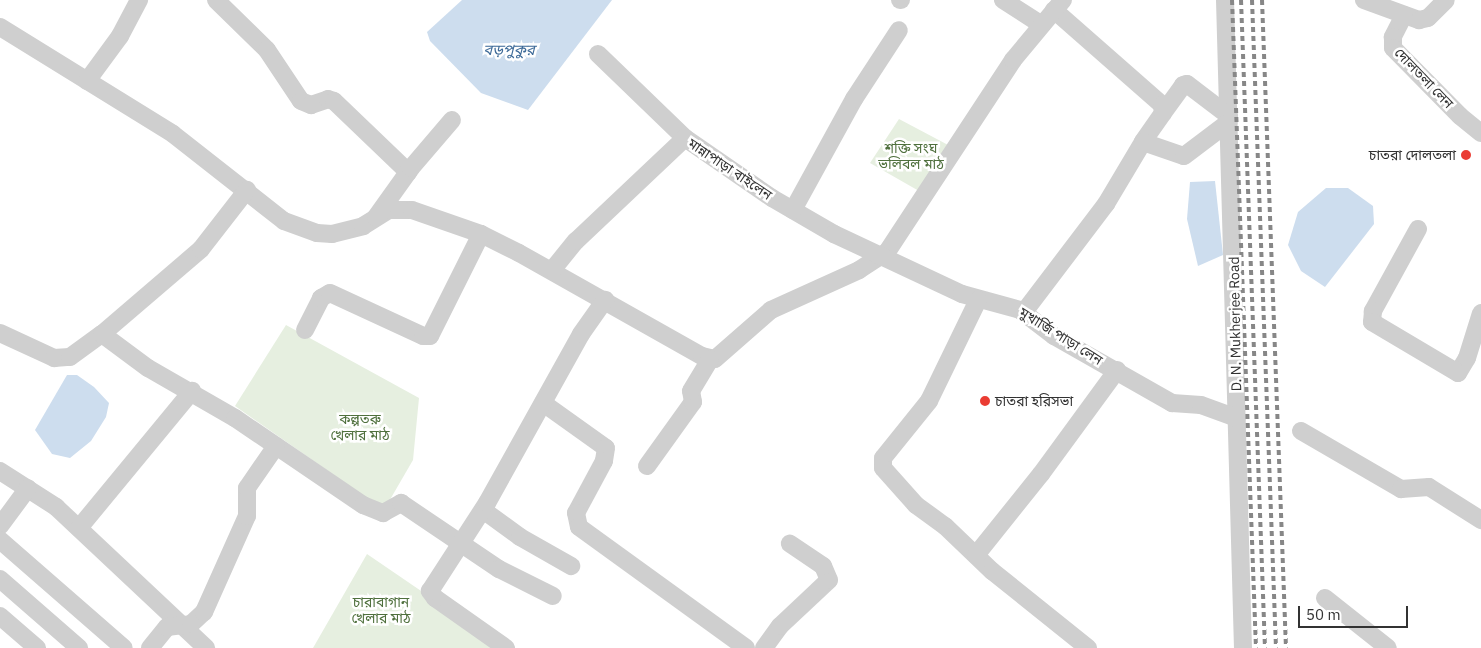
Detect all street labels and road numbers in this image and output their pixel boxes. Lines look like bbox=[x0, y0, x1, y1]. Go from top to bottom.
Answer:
street label: দোলতলা লেন bbox=[1391, 44, 1457, 112]
street label: মান্নাপাড়া বাইলেন bbox=[685, 135, 775, 203]
street label: D. N. Mukherjee Road bbox=[1225, 256, 1245, 392]
street label: মুখার্জি পাড়া লেন bbox=[1016, 304, 1106, 368]

